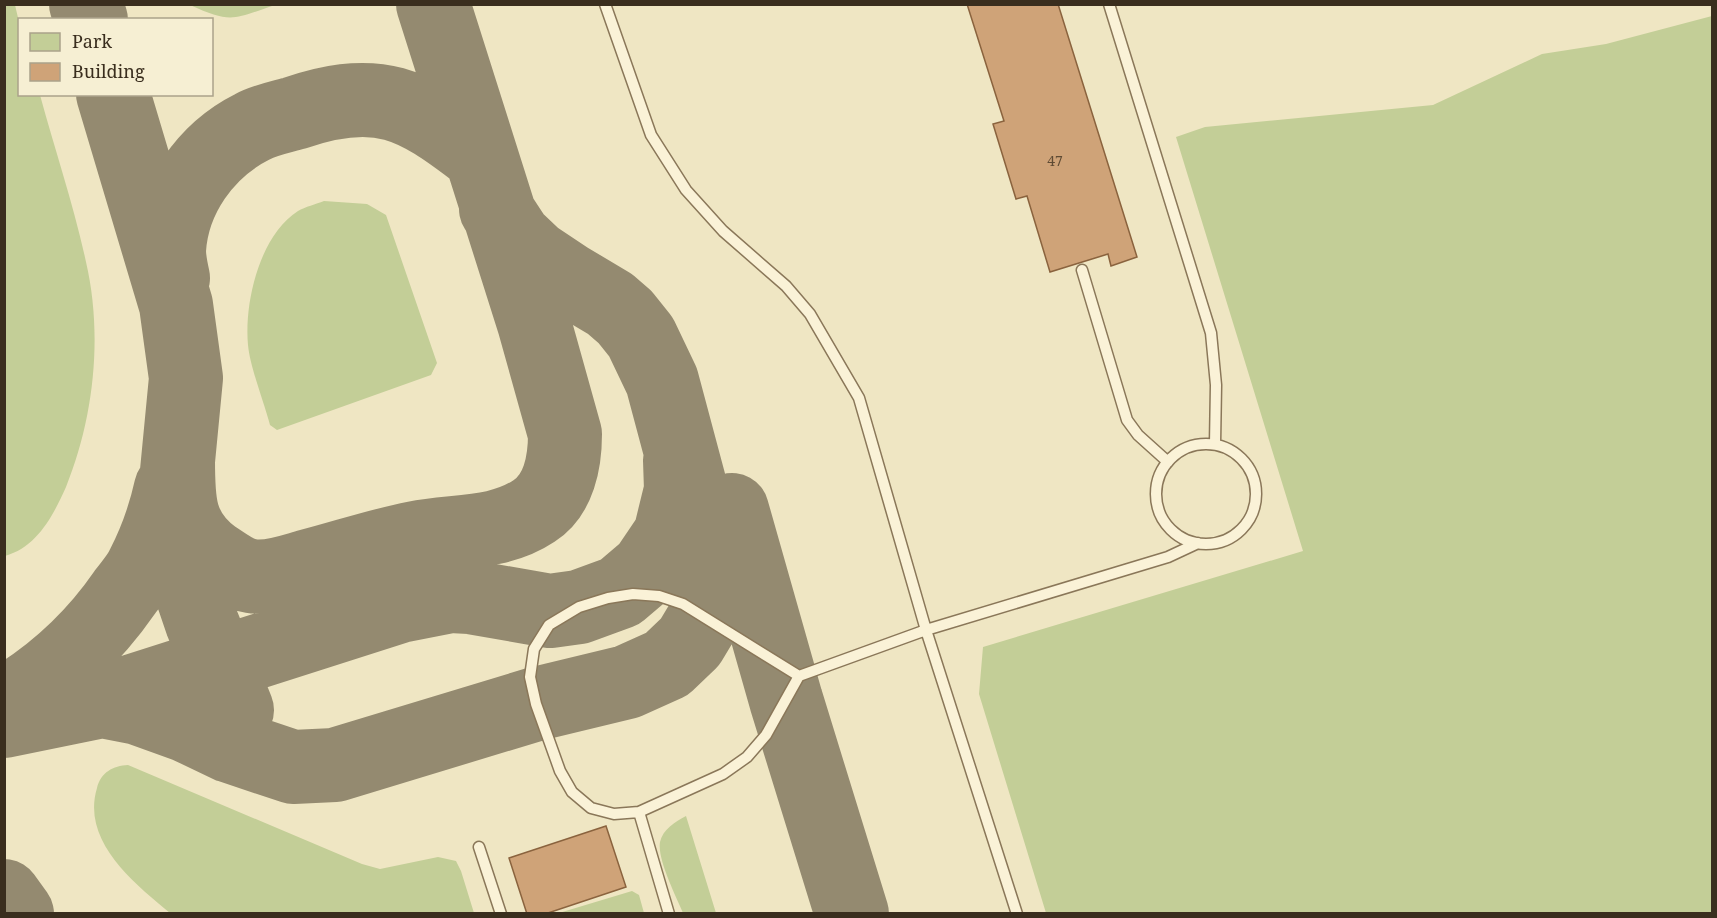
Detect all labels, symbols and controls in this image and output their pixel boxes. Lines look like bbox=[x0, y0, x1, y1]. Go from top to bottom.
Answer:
legend bbox=[18, 18, 213, 96]
text: Park bbox=[72, 29, 112, 53]
text: Building bbox=[72, 59, 145, 83]
house number: 47 bbox=[1047, 151, 1063, 170]

